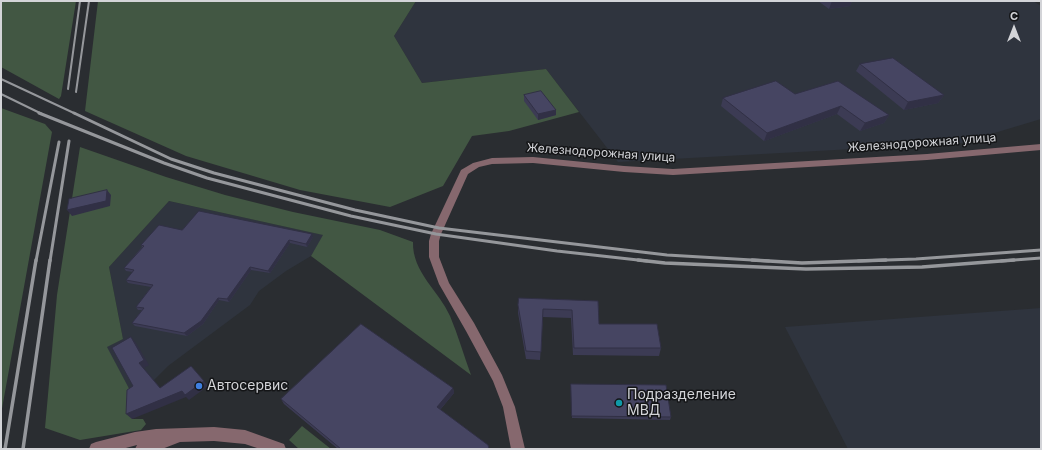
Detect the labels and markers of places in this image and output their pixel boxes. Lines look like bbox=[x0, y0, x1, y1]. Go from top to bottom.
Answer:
place label: Автосервис bbox=[207, 378, 288, 394]
marker: Автосервис bbox=[194, 381, 204, 391]
place label: Подразделение МВД bbox=[627, 387, 736, 420]
marker: Подразделение МВД bbox=[614, 398, 624, 408]

